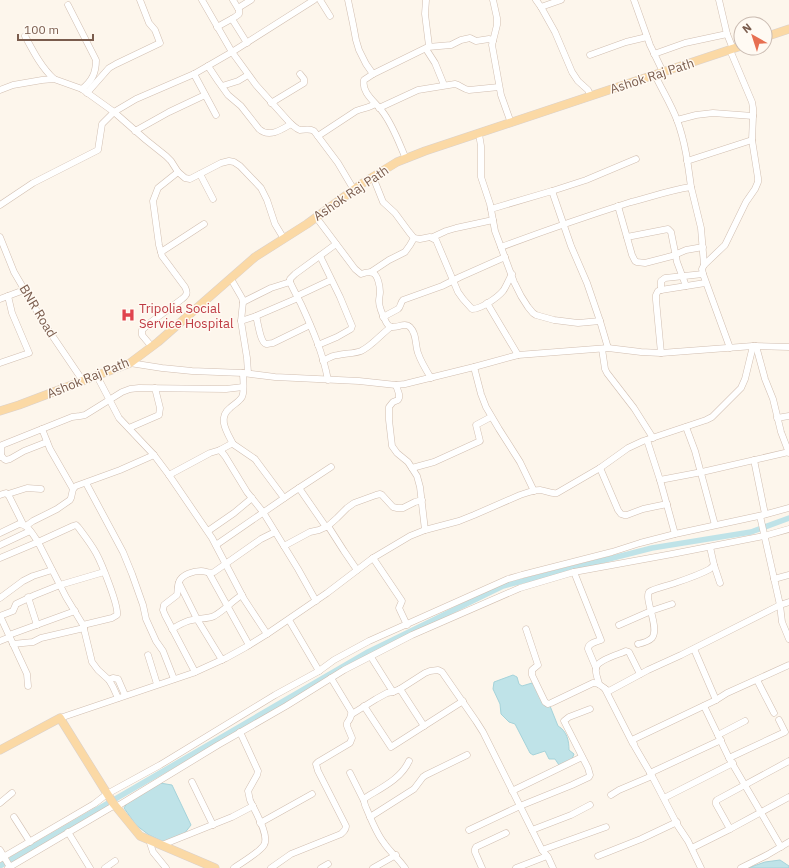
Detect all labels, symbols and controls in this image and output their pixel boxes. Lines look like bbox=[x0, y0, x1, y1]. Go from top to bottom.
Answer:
scale bar bbox=[18, 16, 93, 42]
north arrow bbox=[733, 16, 773, 56]
text: N bbox=[739, 20, 754, 36]
text: 100 m bbox=[24, 22, 59, 37]
street label: Ashok Raj Path bbox=[608, 54, 696, 98]
street label: Ashok Raj Path bbox=[310, 162, 392, 224]
street label: BNR Road bbox=[16, 281, 60, 341]
place label: Tripolia Social Service Hospital bbox=[139, 300, 234, 332]
hospital icon: Tripolia Social Service Hospital bbox=[120, 307, 136, 323]
street label: Ashok Raj Path bbox=[44, 354, 132, 402]

